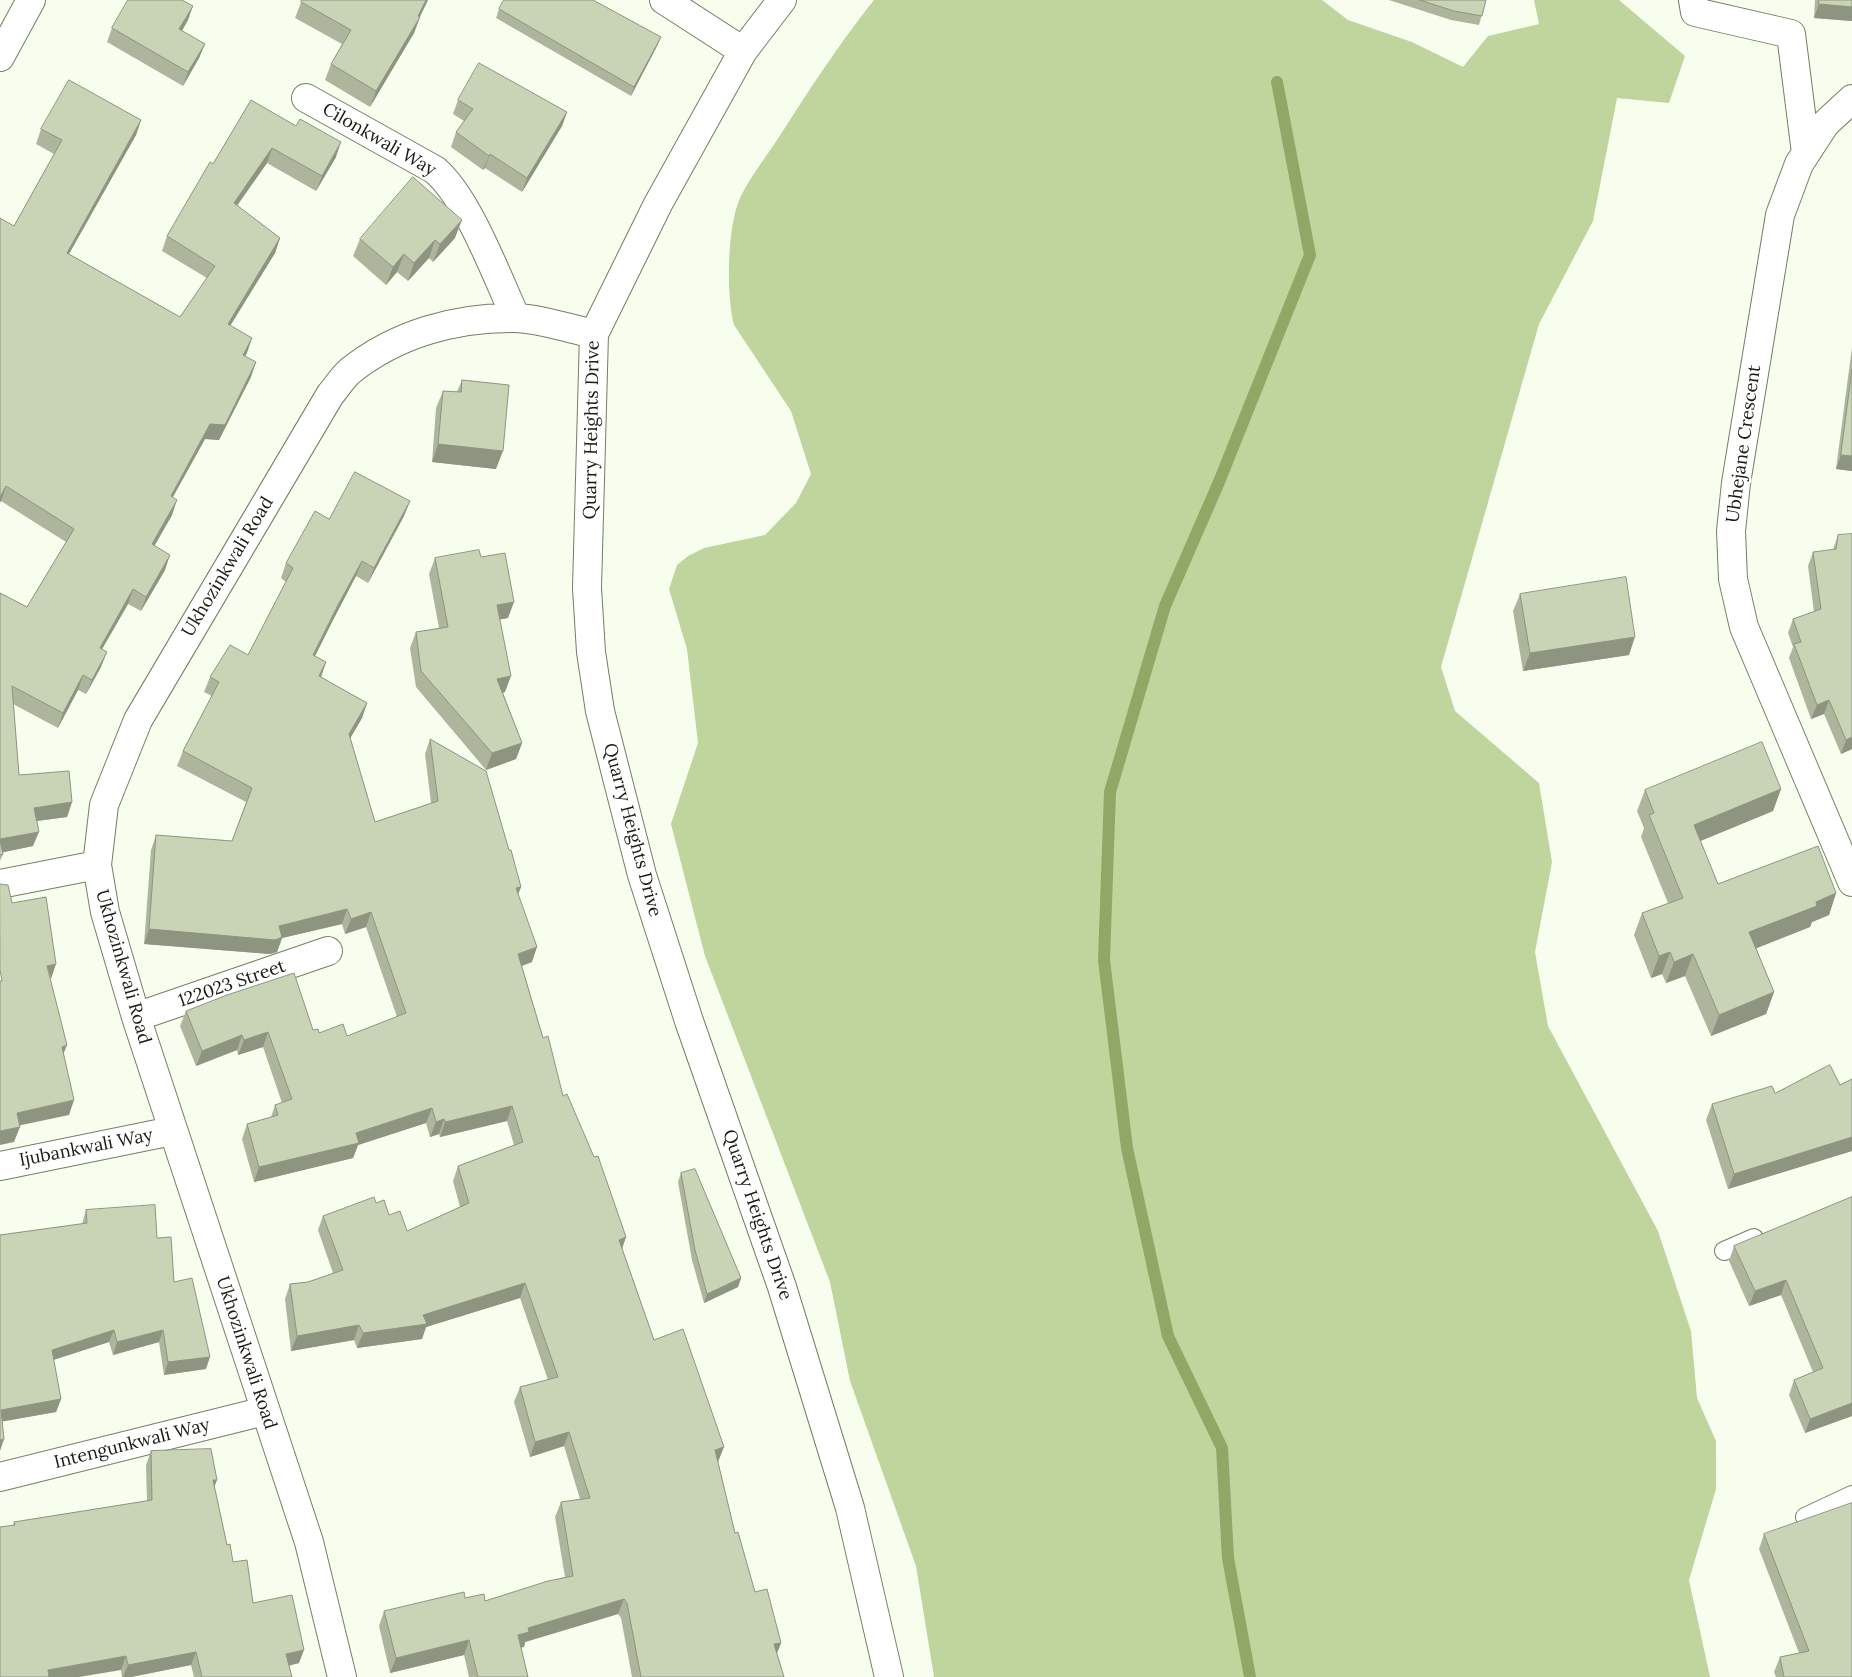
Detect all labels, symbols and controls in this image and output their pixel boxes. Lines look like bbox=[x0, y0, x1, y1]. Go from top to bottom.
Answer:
street label: Cilonkwali Way bbox=[318, 99, 440, 181]
street label: Quarry Heights Drive bbox=[580, 340, 604, 520]
street label: Ubhejane Crescent bbox=[1722, 364, 1766, 524]
street label: Ukhozinkwali Road bbox=[178, 493, 278, 641]
street label: Quarry Heights Drive bbox=[598, 741, 666, 919]
street label: Ukhozinkwali Road bbox=[91, 887, 155, 1047]
street label: 122023 Street bbox=[175, 956, 289, 1012]
street label: Ijubankwali Way bbox=[17, 1124, 155, 1172]
street label: Quarry Heights Drive bbox=[718, 1127, 796, 1303]
street label: Ukhozinkwali Road bbox=[211, 1274, 281, 1432]
street label: Intengunkwali Way bbox=[52, 1414, 212, 1474]

